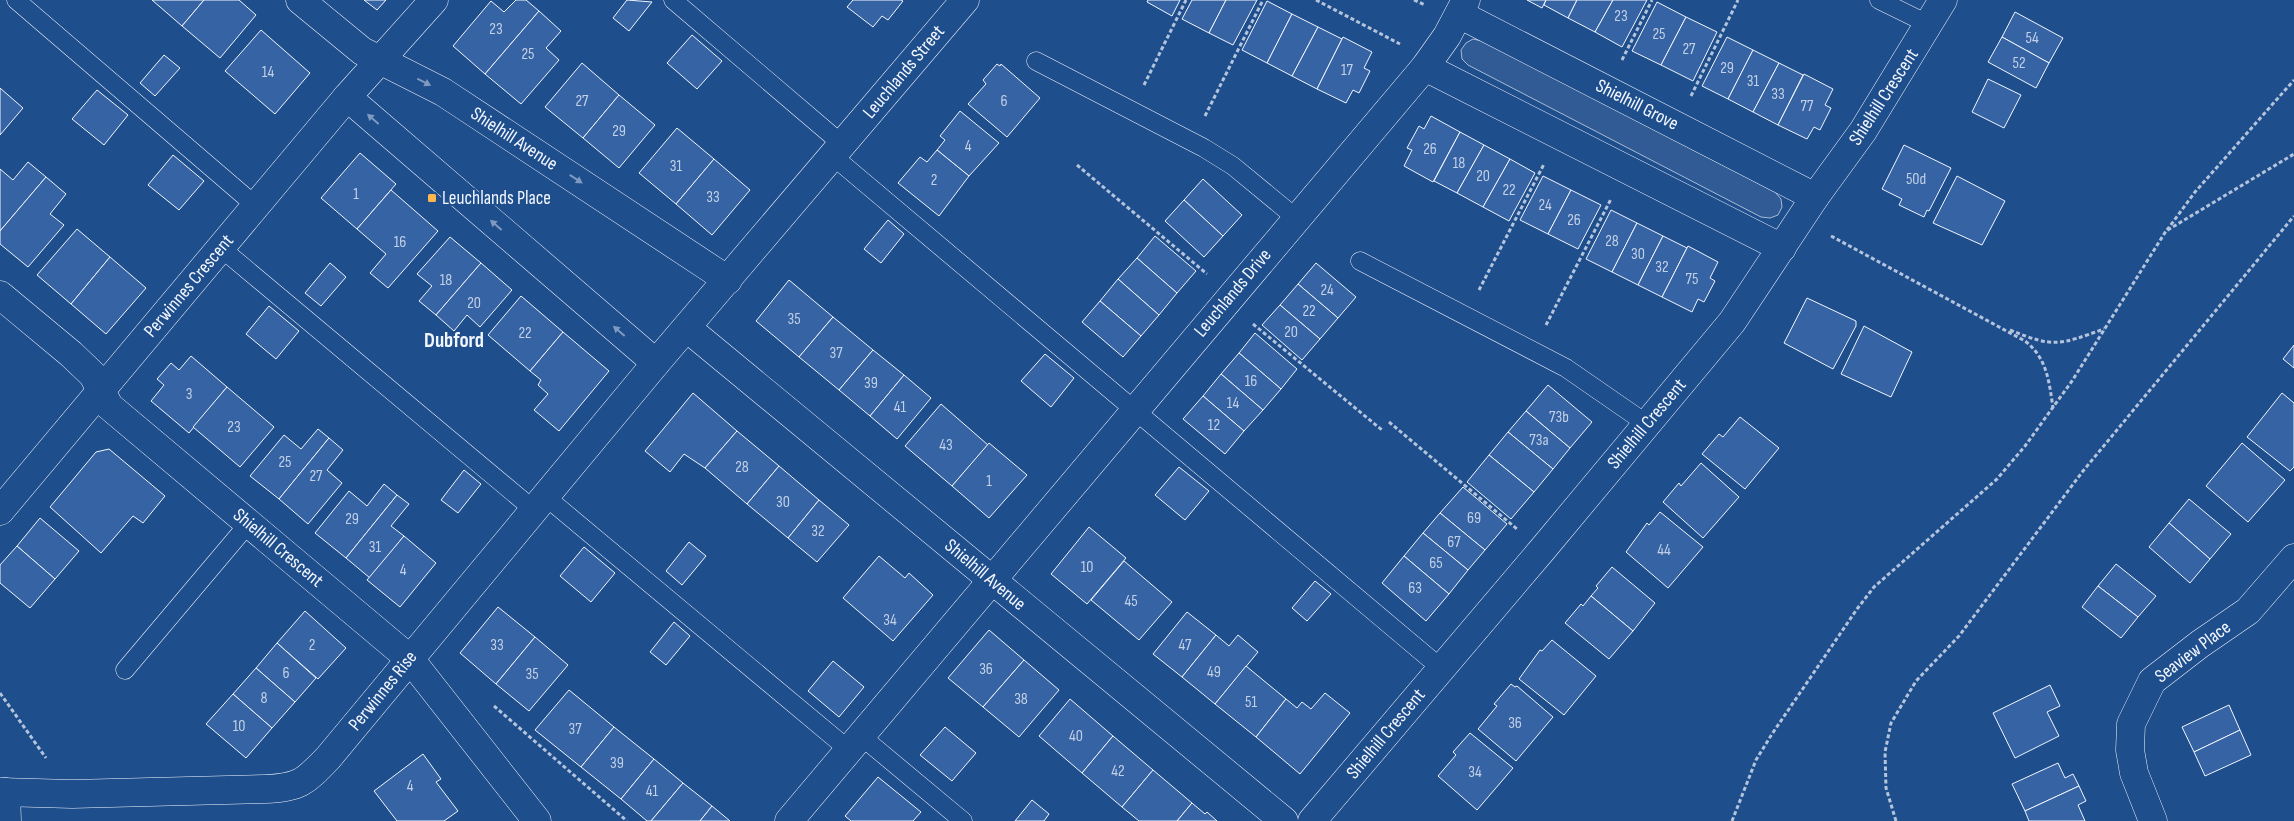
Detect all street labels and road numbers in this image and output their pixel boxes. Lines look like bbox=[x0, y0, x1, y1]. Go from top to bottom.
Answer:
street label: Leuchlands Street bbox=[858, 20, 950, 123]
street label: Shielhill Crescent bbox=[1844, 44, 1924, 150]
street label: Shielhill Grove bbox=[1592, 74, 1682, 136]
street label: Shielhill Avenue bbox=[466, 102, 562, 176]
street label: Perwinnes Crescent bbox=[139, 230, 239, 342]
street label: Leuchlands Drive bbox=[1189, 244, 1277, 342]
street label: Shielhill Crescent bbox=[1603, 374, 1692, 474]
street label: Shielhill Crescent bbox=[228, 504, 328, 593]
street label: Shielhill Avenue bbox=[940, 534, 1030, 616]
street label: Seaview Place bbox=[2150, 616, 2236, 688]
street label: Perwinnes Rise bbox=[344, 646, 422, 736]
street label: Shielhill Crescent bbox=[1342, 684, 1431, 784]

